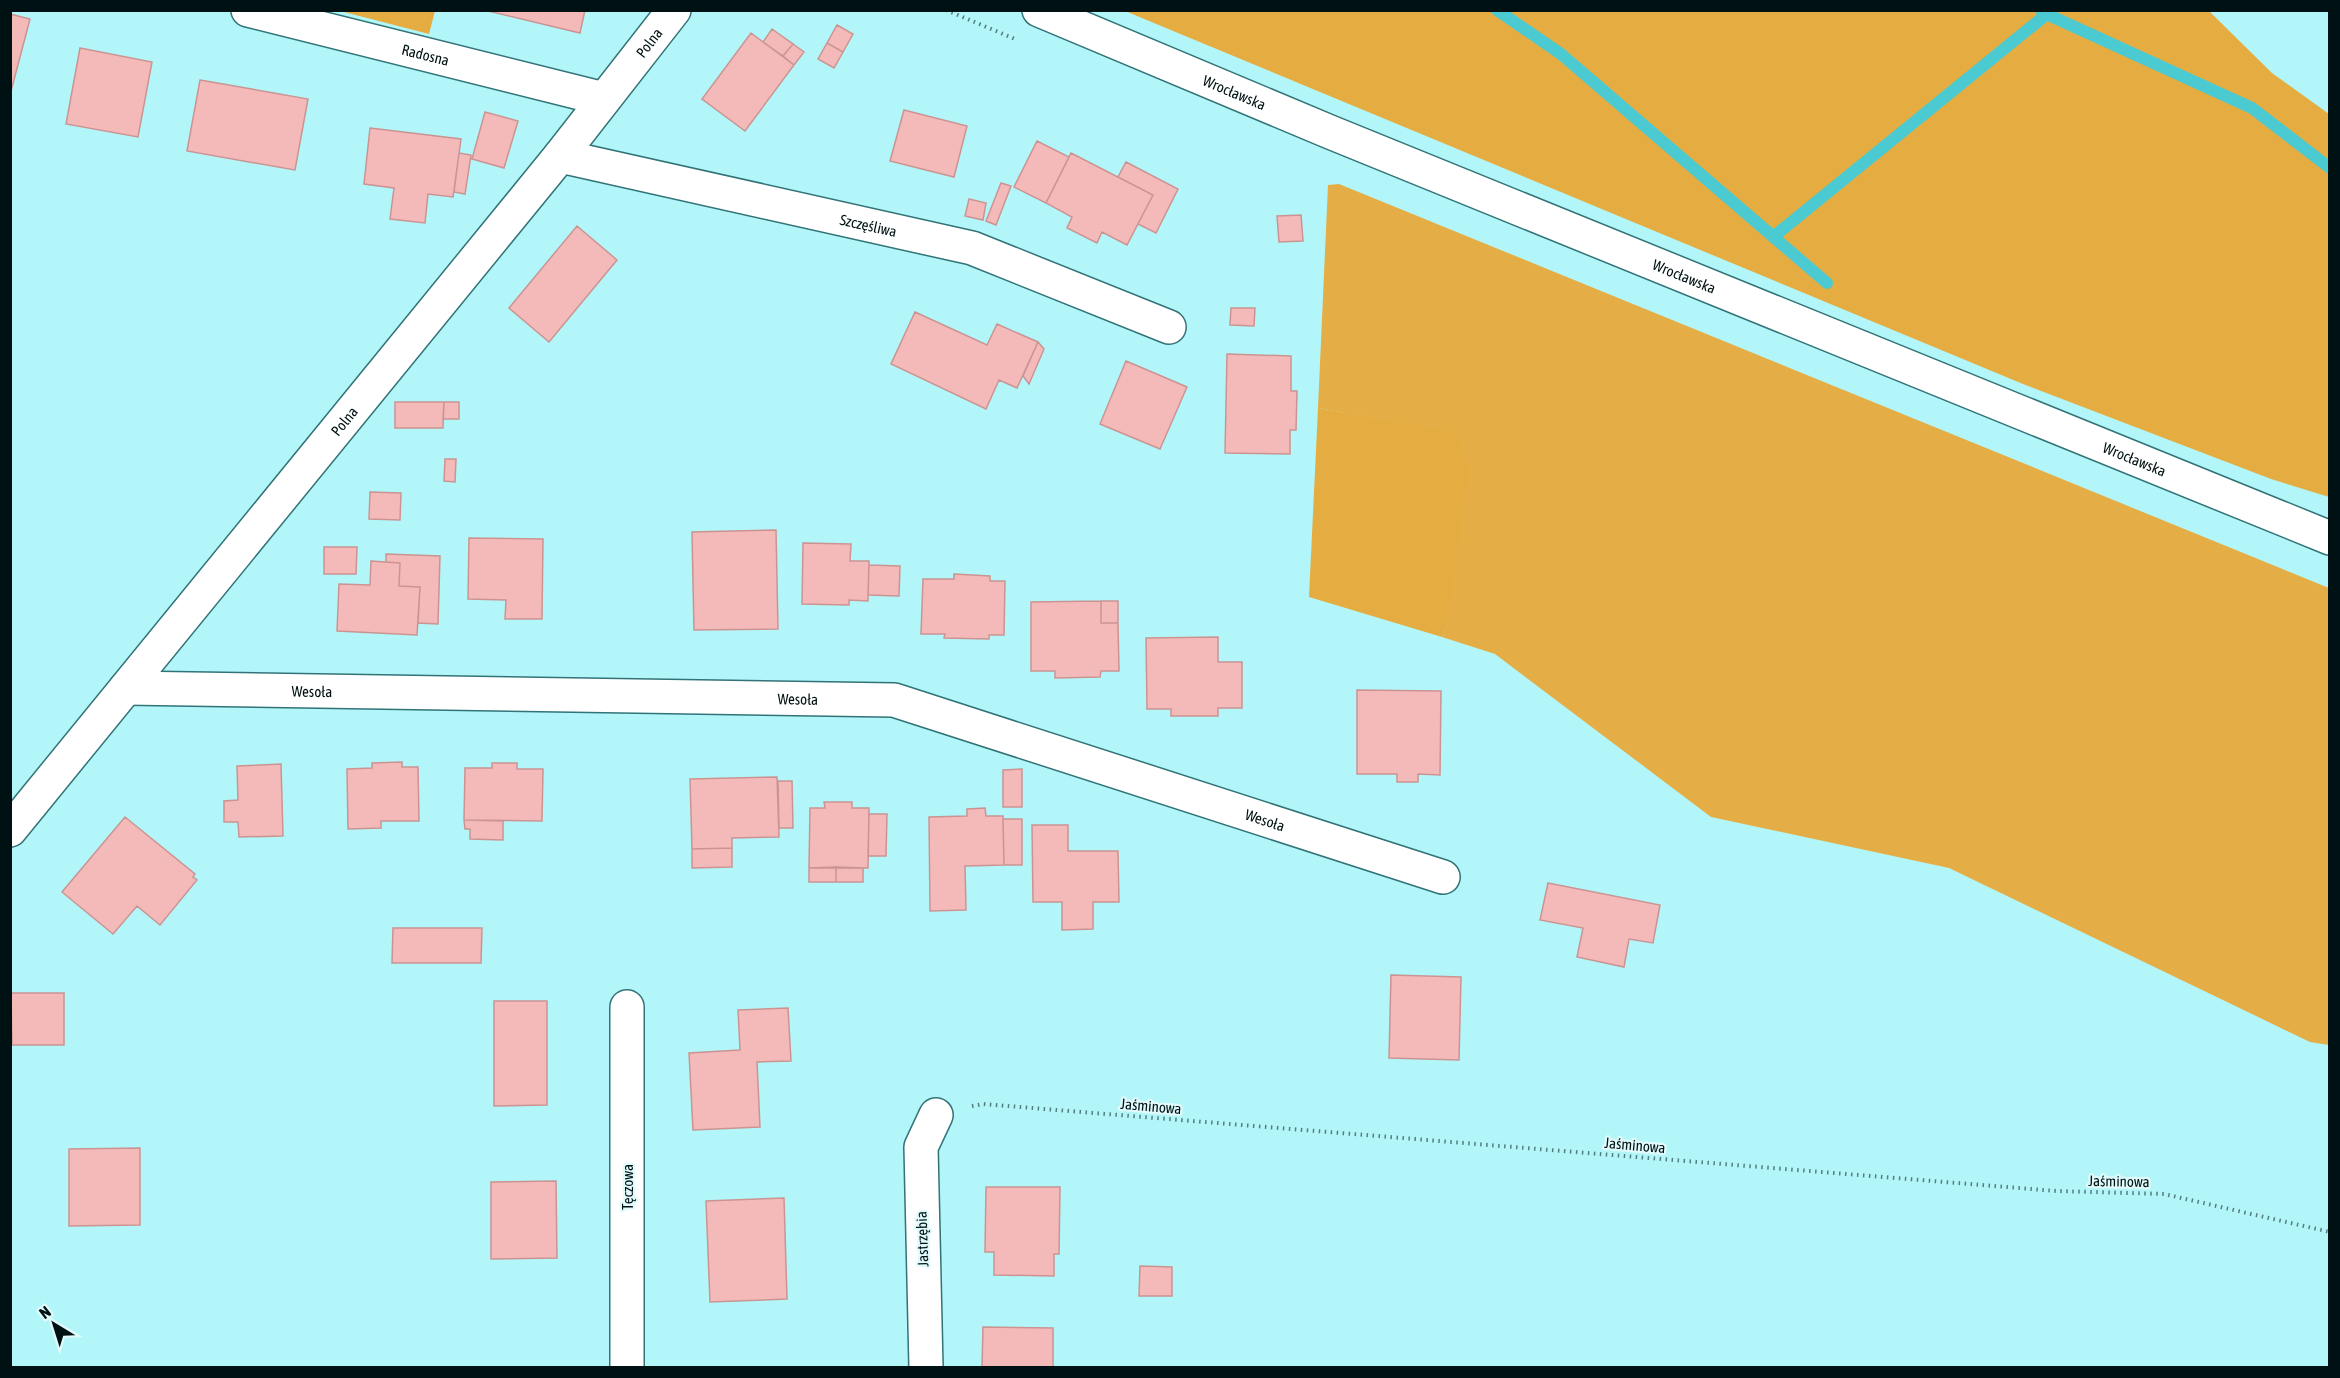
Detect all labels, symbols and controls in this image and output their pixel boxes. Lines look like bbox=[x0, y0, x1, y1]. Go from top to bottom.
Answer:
street label: Polna bbox=[632, 24, 665, 60]
street label: Radosna bbox=[400, 40, 451, 68]
street label: Wrocławska bbox=[1200, 71, 1269, 113]
street label: Szczęśliwa bbox=[838, 210, 898, 239]
street label: Wrocławska bbox=[1650, 255, 1719, 296]
street label: Polna bbox=[327, 403, 361, 439]
street label: Wrocławska bbox=[2101, 438, 2169, 479]
street label: Wesoła bbox=[292, 682, 332, 700]
street label: Wesoła bbox=[777, 690, 818, 707]
street label: Wesoła bbox=[1243, 805, 1287, 834]
street label: Jaśminowa bbox=[1120, 1095, 1182, 1117]
street label: Jaśminowa bbox=[1604, 1134, 1666, 1156]
street label: Tęczowa bbox=[619, 1164, 636, 1210]
street label: Jaśminowa bbox=[2088, 1172, 2150, 1190]
street label: Jastrzębia bbox=[913, 1211, 931, 1267]
north arrow bbox=[24, 1294, 84, 1354]
text: N bbox=[35, 1302, 54, 1322]

